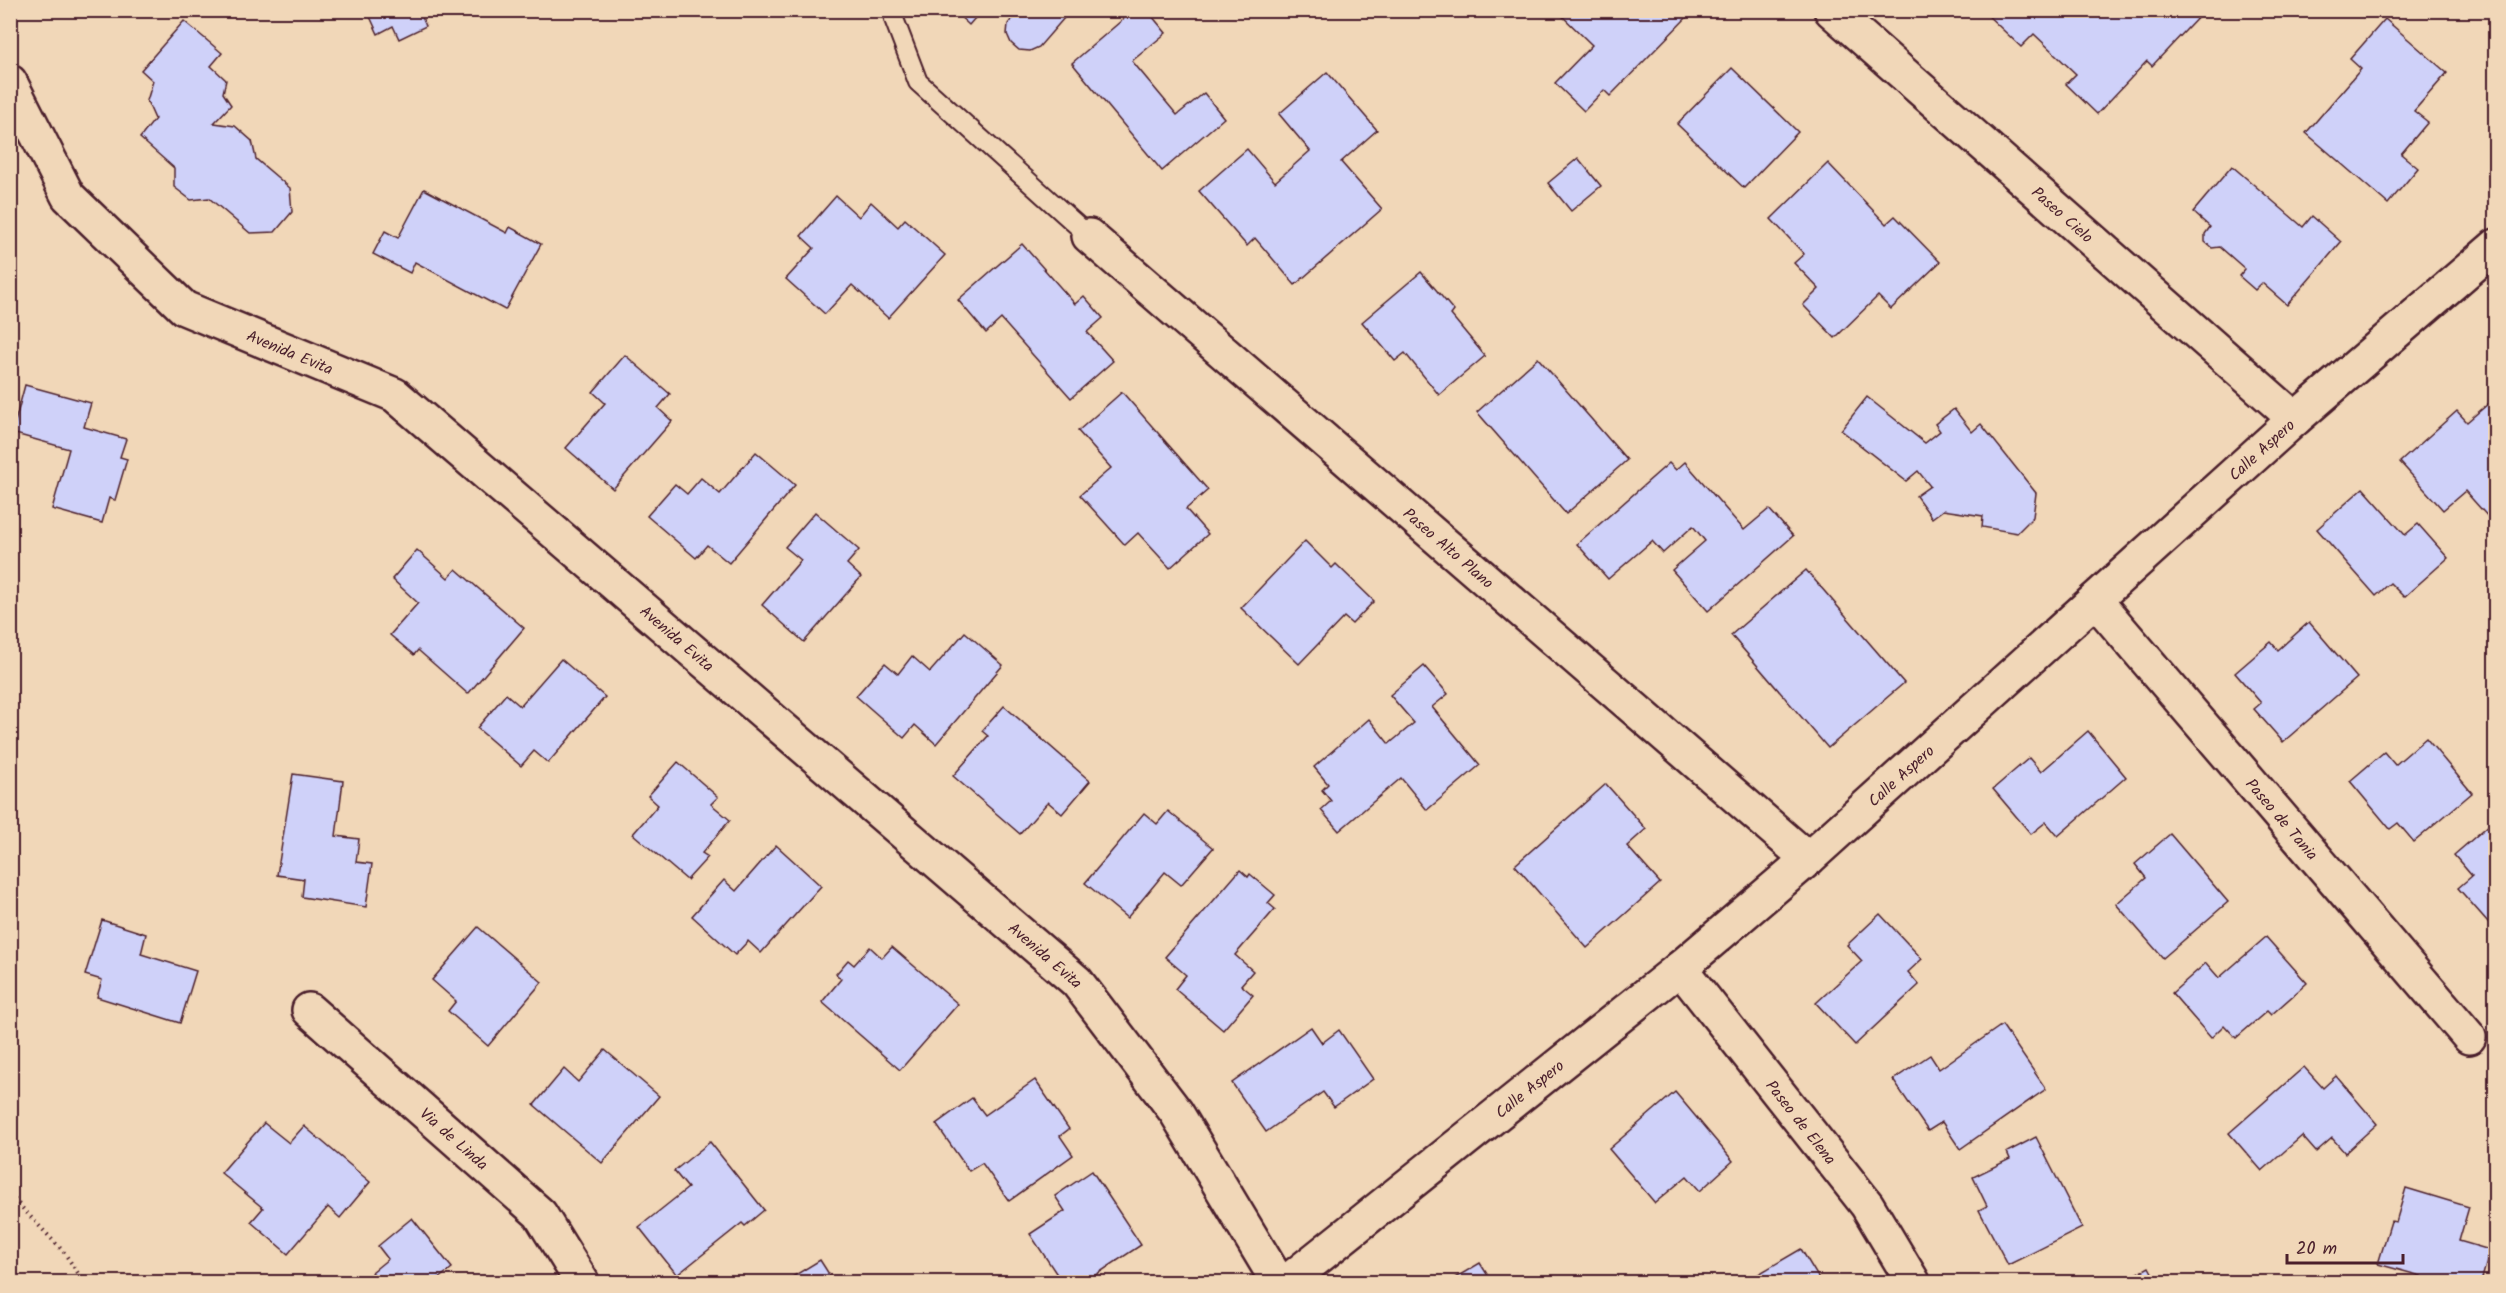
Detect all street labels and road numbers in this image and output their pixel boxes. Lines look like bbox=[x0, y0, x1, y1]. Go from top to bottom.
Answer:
street label: Paseo Cielo bbox=[2025, 181, 2098, 250]
street label: Avenida Evita bbox=[242, 324, 337, 382]
street label: Calle Aspero bbox=[2223, 414, 2301, 488]
street label: Paseo Alto Plano bbox=[1397, 502, 1499, 595]
street label: Avenida Evita bbox=[634, 600, 719, 679]
street label: Calle Aspero bbox=[1863, 739, 1941, 813]
street label: Paseo de Tania bbox=[2239, 773, 2324, 866]
street label: Avenida Evita bbox=[1002, 917, 1089, 994]
street label: Calle Aspero bbox=[1490, 1054, 1570, 1125]
street label: Paseo de Elena bbox=[1759, 1075, 1842, 1171]
street label: Via de Linda bbox=[413, 1102, 493, 1177]

